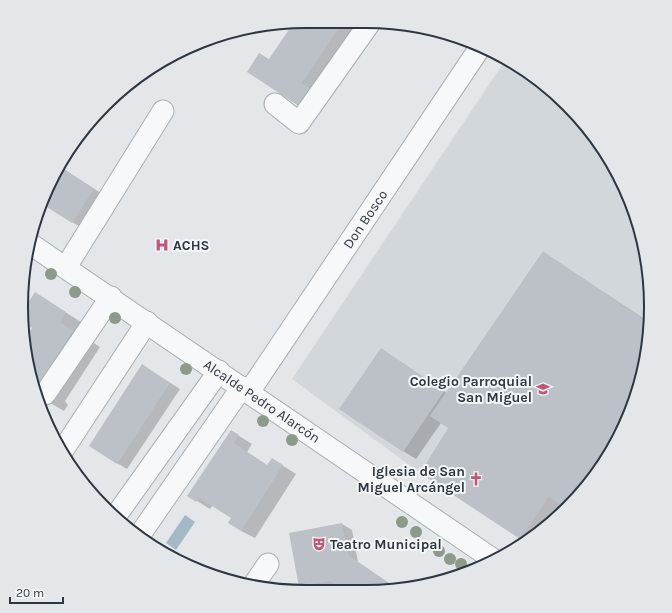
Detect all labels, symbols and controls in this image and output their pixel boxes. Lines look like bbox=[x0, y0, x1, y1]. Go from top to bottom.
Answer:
street label: Don Bosco bbox=[340, 187, 391, 252]
hospital icon: ACHS bbox=[154, 237, 170, 253]
place label: ACHS bbox=[173, 237, 210, 254]
street label: Alcalde Pedro Alarcón bbox=[200, 356, 323, 447]
place label: Colegio Parroquial San Miguel bbox=[410, 373, 532, 406]
school or university icon: Colegio Parroquial San Miguel bbox=[535, 381, 551, 397]
place label: Iglesia de San Miguel Arcángel bbox=[358, 463, 465, 496]
church icon: Iglesia de San Miguel Arcángel bbox=[468, 471, 484, 487]
theatre icon: Teatro Municipal bbox=[311, 536, 327, 552]
place label: Teatro Municipal bbox=[330, 536, 442, 553]
scale bar bbox=[10, 579, 63, 605]
text: 20 m bbox=[16, 586, 44, 600]

